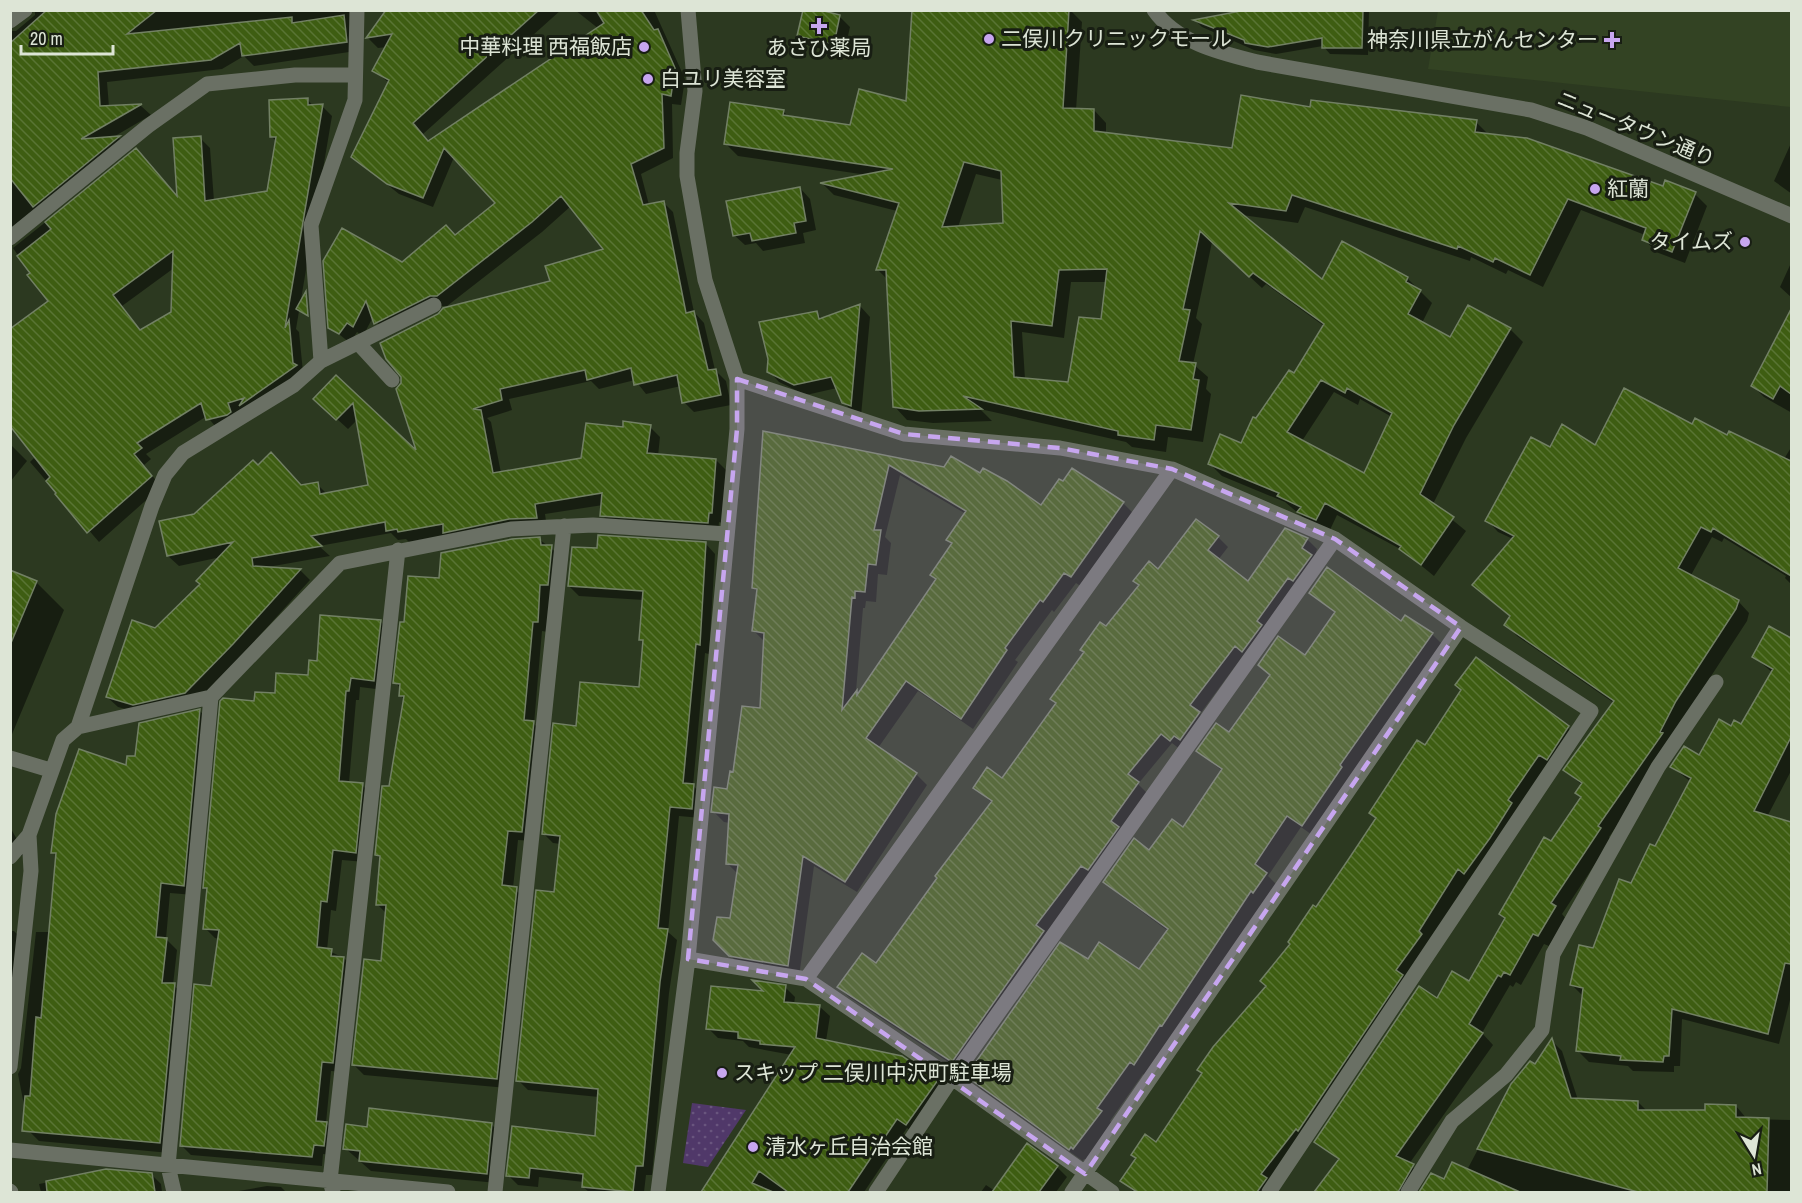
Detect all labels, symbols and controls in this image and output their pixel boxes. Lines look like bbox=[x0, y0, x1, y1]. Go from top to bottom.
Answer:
scale bar bbox=[21, 18, 112, 56]
marker: あさひ薬局 bbox=[812, 19, 826, 33]
place label: 二俣川クリニックモール bbox=[1001, 24, 1232, 53]
place label: 神奈川県立がんセンター bbox=[1367, 25, 1598, 54]
text: 20 m bbox=[30, 26, 63, 51]
marker: 神奈川県立がんセンター bbox=[1603, 31, 1621, 49]
place label: 中華料理 西福飯店 bbox=[459, 32, 632, 61]
marker: 二俣川クリニックモール bbox=[982, 32, 996, 46]
place label: あさひ薬局 bbox=[767, 33, 872, 62]
marker: 中華料理 西福飯店 bbox=[637, 40, 651, 54]
place label: 白ユリ美容室 bbox=[660, 64, 786, 93]
marker: 白ユリ美容室 bbox=[641, 72, 655, 86]
street label: ニュータウン通り bbox=[1553, 84, 1720, 173]
place label: 紅蘭 bbox=[1607, 174, 1649, 203]
marker: 紅蘭 bbox=[1588, 182, 1602, 196]
place label: タイムズ bbox=[1649, 227, 1733, 256]
marker: タイムズ bbox=[1738, 235, 1752, 249]
place label: スキップ 二俣川中沢町駐車場 bbox=[734, 1058, 1012, 1087]
marker: スキップ 二俣川中沢町駐車場 bbox=[715, 1066, 729, 1080]
north arrow bbox=[1724, 1125, 1784, 1185]
place label: 清水ヶ丘自治会館 bbox=[765, 1132, 933, 1161]
marker: 清水ヶ丘自治会館 bbox=[746, 1140, 760, 1154]
text: N bbox=[1750, 1158, 1764, 1181]

